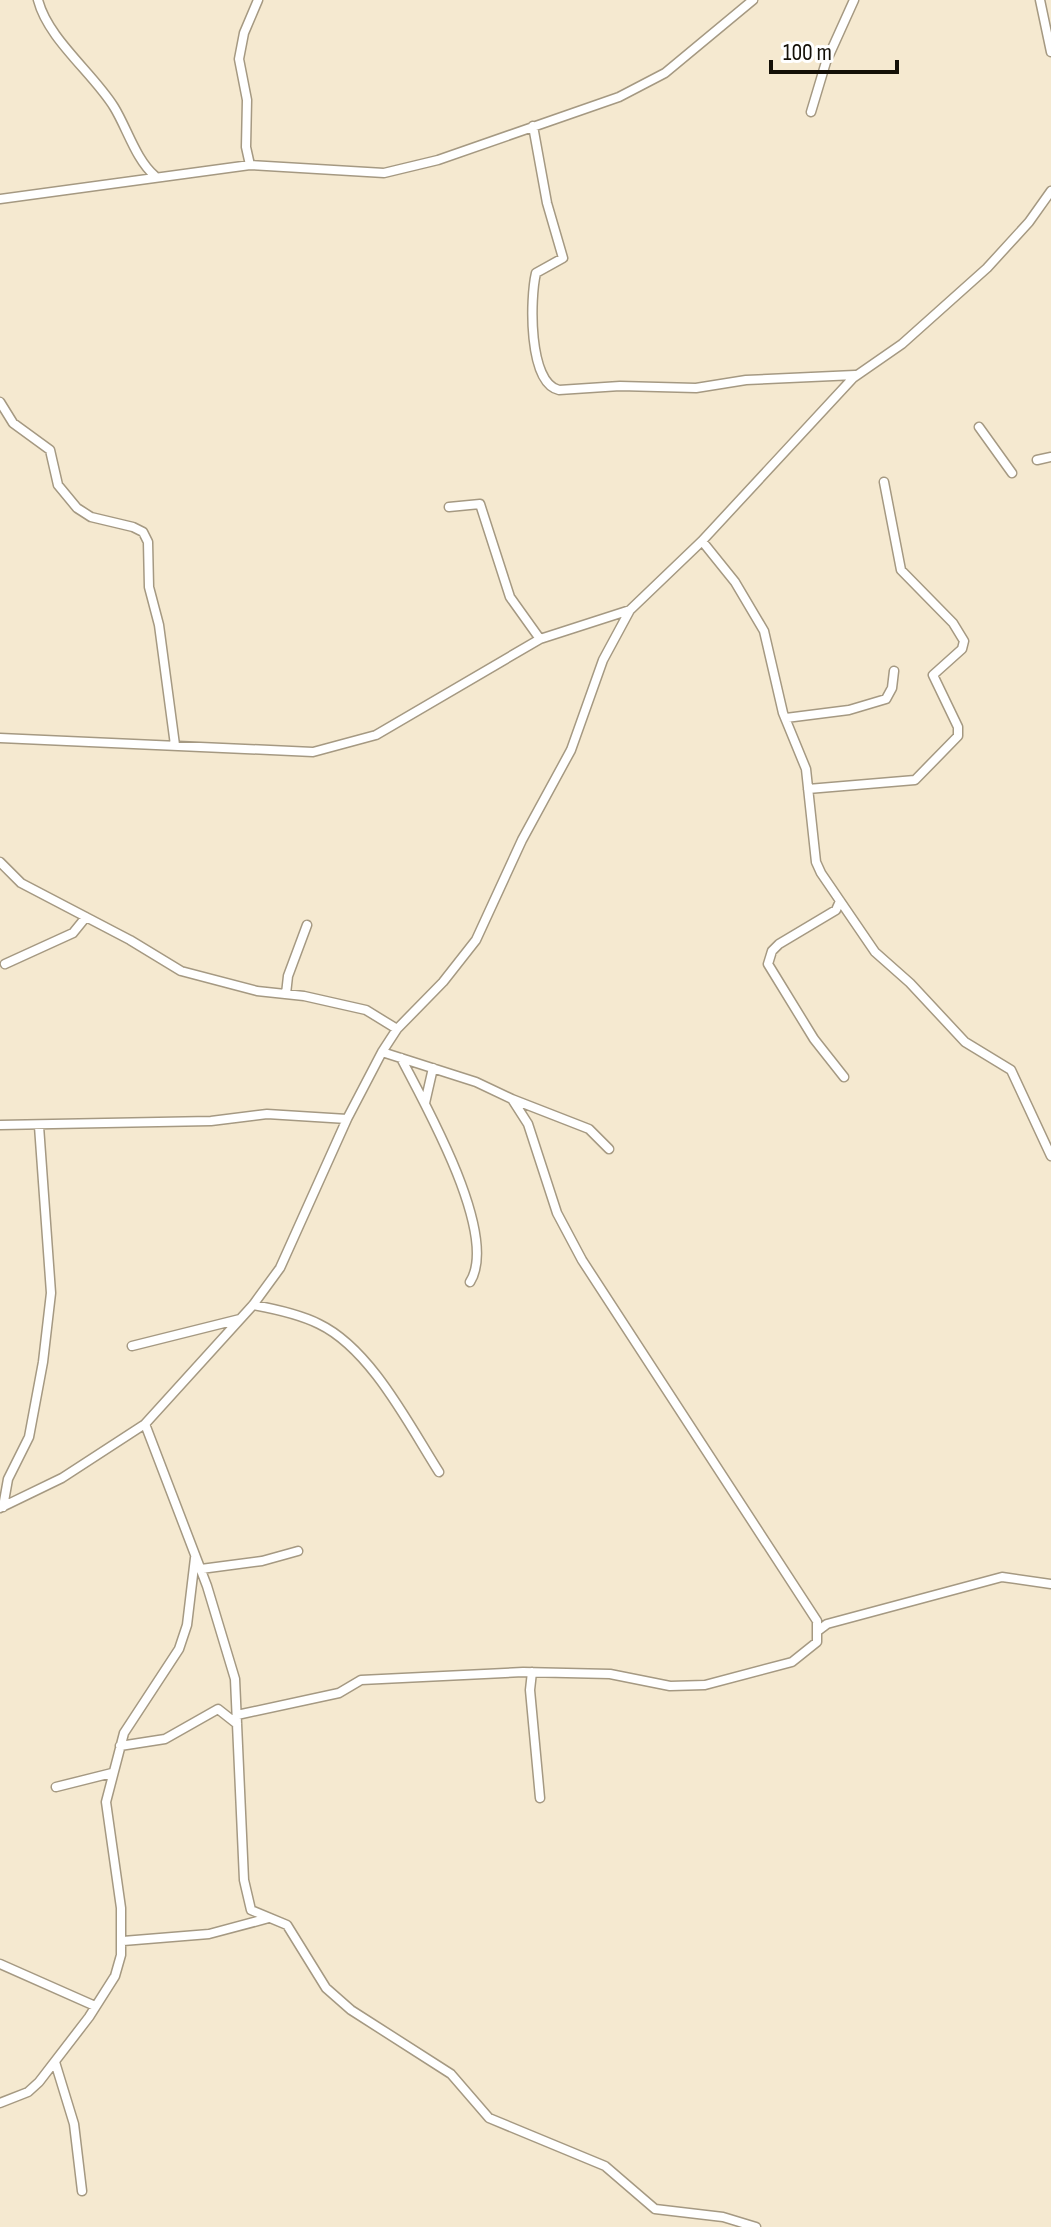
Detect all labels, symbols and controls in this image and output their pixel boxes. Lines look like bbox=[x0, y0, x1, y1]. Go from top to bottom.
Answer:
scale bar bbox=[771, 24, 897, 74]
text: 100 m bbox=[783, 38, 832, 67]

